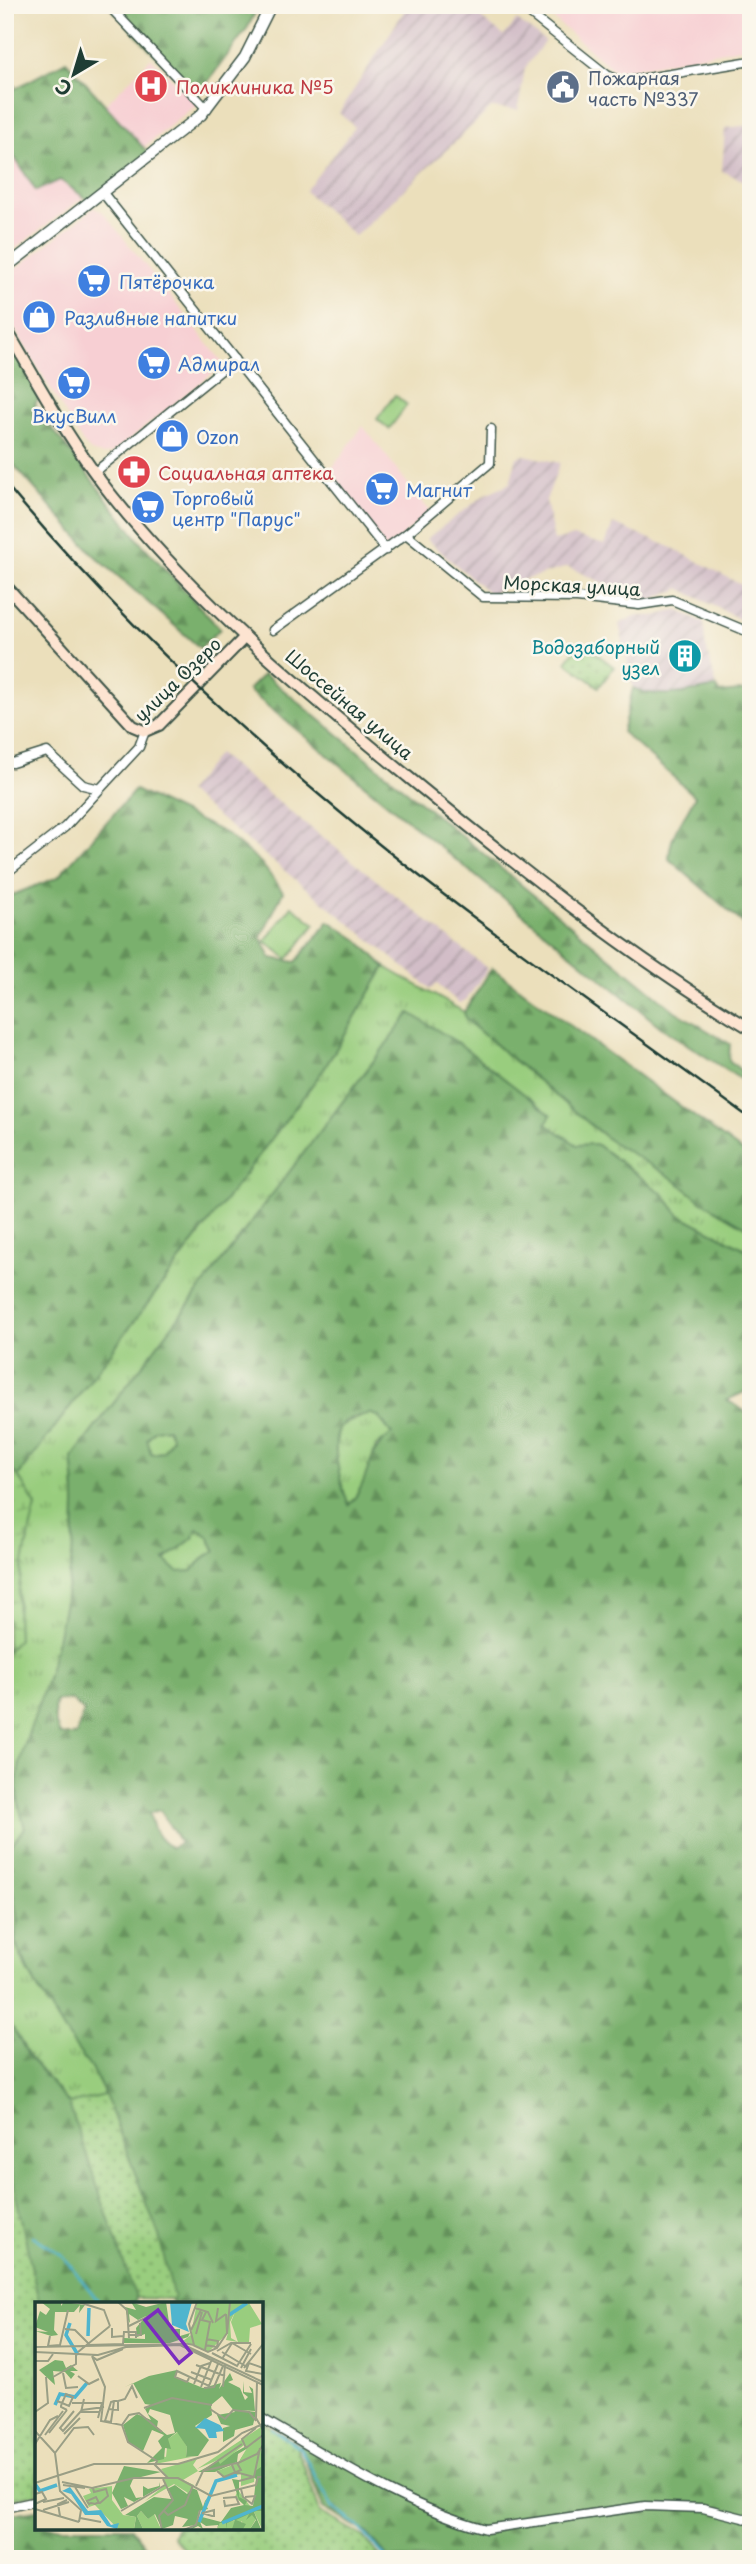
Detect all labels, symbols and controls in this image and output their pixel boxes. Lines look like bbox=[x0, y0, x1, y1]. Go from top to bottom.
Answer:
north arrow bbox=[38, 38, 108, 108]
place label: Пожарная часть №337 bbox=[588, 64, 699, 112]
hospital icon: Поликлиника №5 bbox=[132, 67, 170, 105]
public building icon: Пожарная часть №337 bbox=[544, 68, 582, 106]
text: С bbox=[49, 73, 77, 104]
place label: Поликлиника №5 bbox=[176, 73, 334, 100]
supermarket icon: Пятёрочка bbox=[75, 262, 113, 300]
place label: Пятёрочка bbox=[119, 268, 215, 295]
shop icon: Разливные напитки bbox=[20, 298, 58, 336]
place label: Разливные напитки bbox=[64, 304, 237, 331]
supermarket icon: Адмирал bbox=[135, 344, 173, 382]
place label: Адмирал bbox=[178, 350, 260, 377]
supermarket icon: ВкусВилл bbox=[55, 364, 93, 402]
place label: ВкусВилл bbox=[32, 402, 116, 429]
shop icon: Ozon bbox=[153, 417, 191, 455]
place label: Ozon bbox=[196, 423, 239, 450]
pharmacy icon: Социальная аптека bbox=[115, 453, 153, 491]
place label: Социальная аптека bbox=[158, 459, 334, 486]
supermarket icon: Магнит bbox=[363, 470, 401, 508]
place label: Магнит bbox=[406, 476, 473, 503]
place label: Торговый центр "Парус" bbox=[172, 484, 301, 532]
supermarket icon: Торговый центр "Парус" bbox=[129, 488, 167, 526]
street label: Морская улица bbox=[503, 568, 642, 602]
street label: улица Озеро bbox=[127, 630, 227, 728]
place label: Водозаборный узел bbox=[531, 633, 660, 681]
building icon: Водозаборный узел bbox=[666, 637, 704, 675]
street label: Шоссейная улица bbox=[280, 642, 420, 766]
inset map bbox=[35, 2302, 262, 2529]

